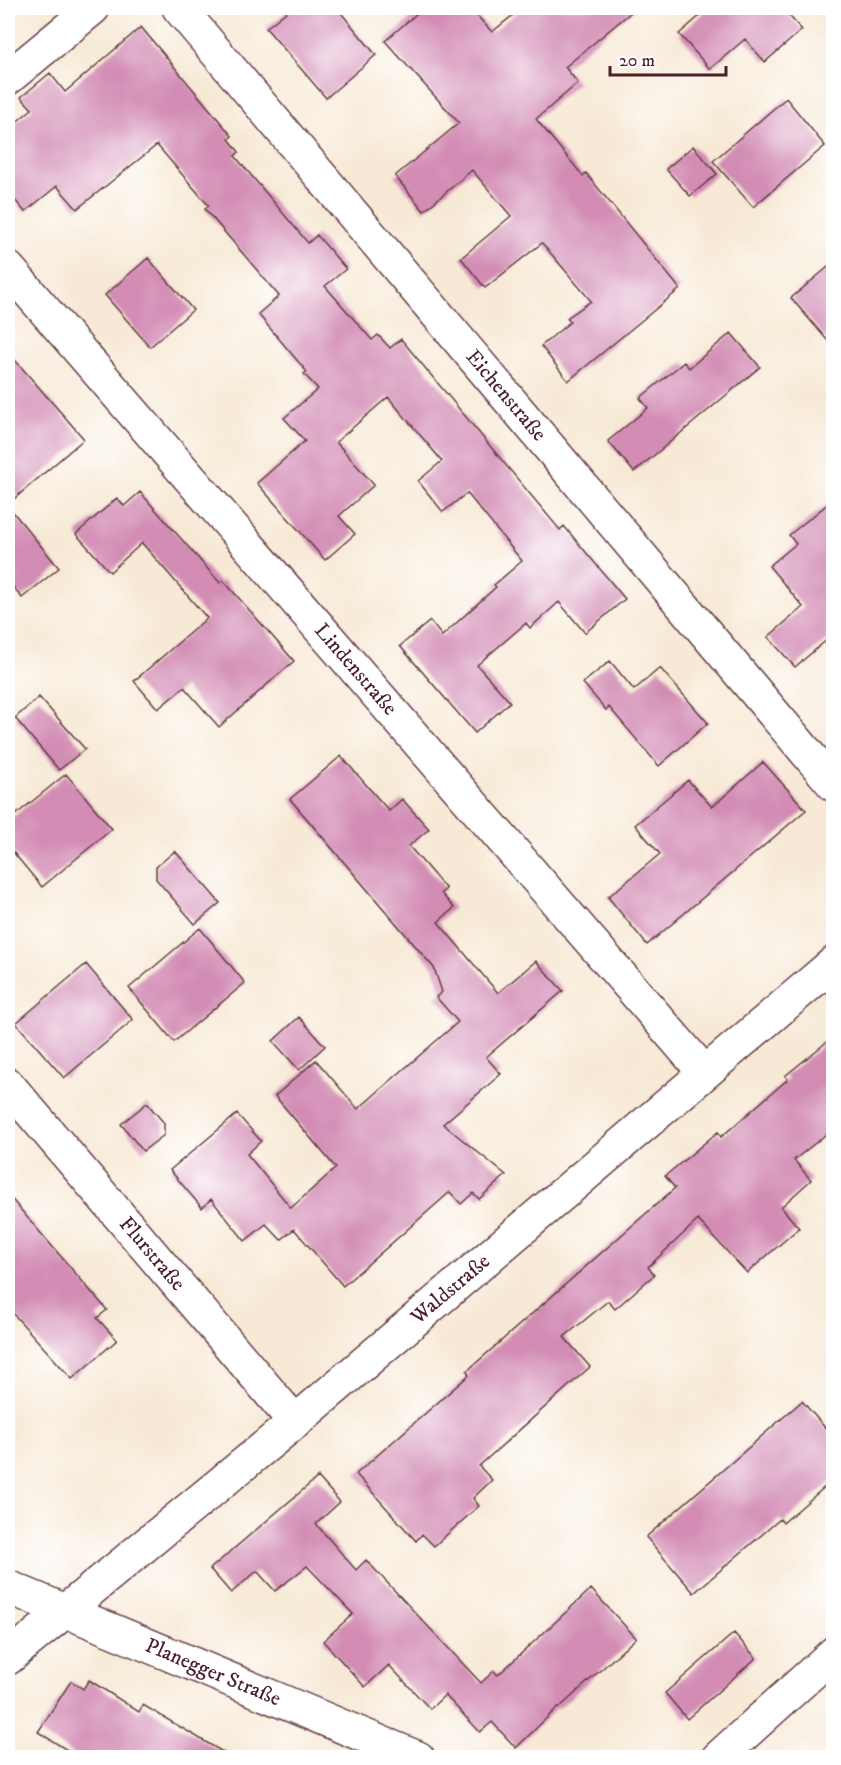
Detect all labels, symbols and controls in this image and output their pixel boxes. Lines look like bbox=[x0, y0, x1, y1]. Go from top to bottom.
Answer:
scale bar bbox=[610, 39, 726, 77]
text: 20 m bbox=[619, 50, 655, 72]
street label: Eichenstraße bbox=[460, 344, 552, 447]
street label: Lindenstraße bbox=[309, 618, 403, 721]
street label: Flurstraße bbox=[113, 1212, 191, 1297]
street label: Waldstraße bbox=[405, 1248, 496, 1331]
street label: Planegger Straße bbox=[141, 1633, 285, 1712]

